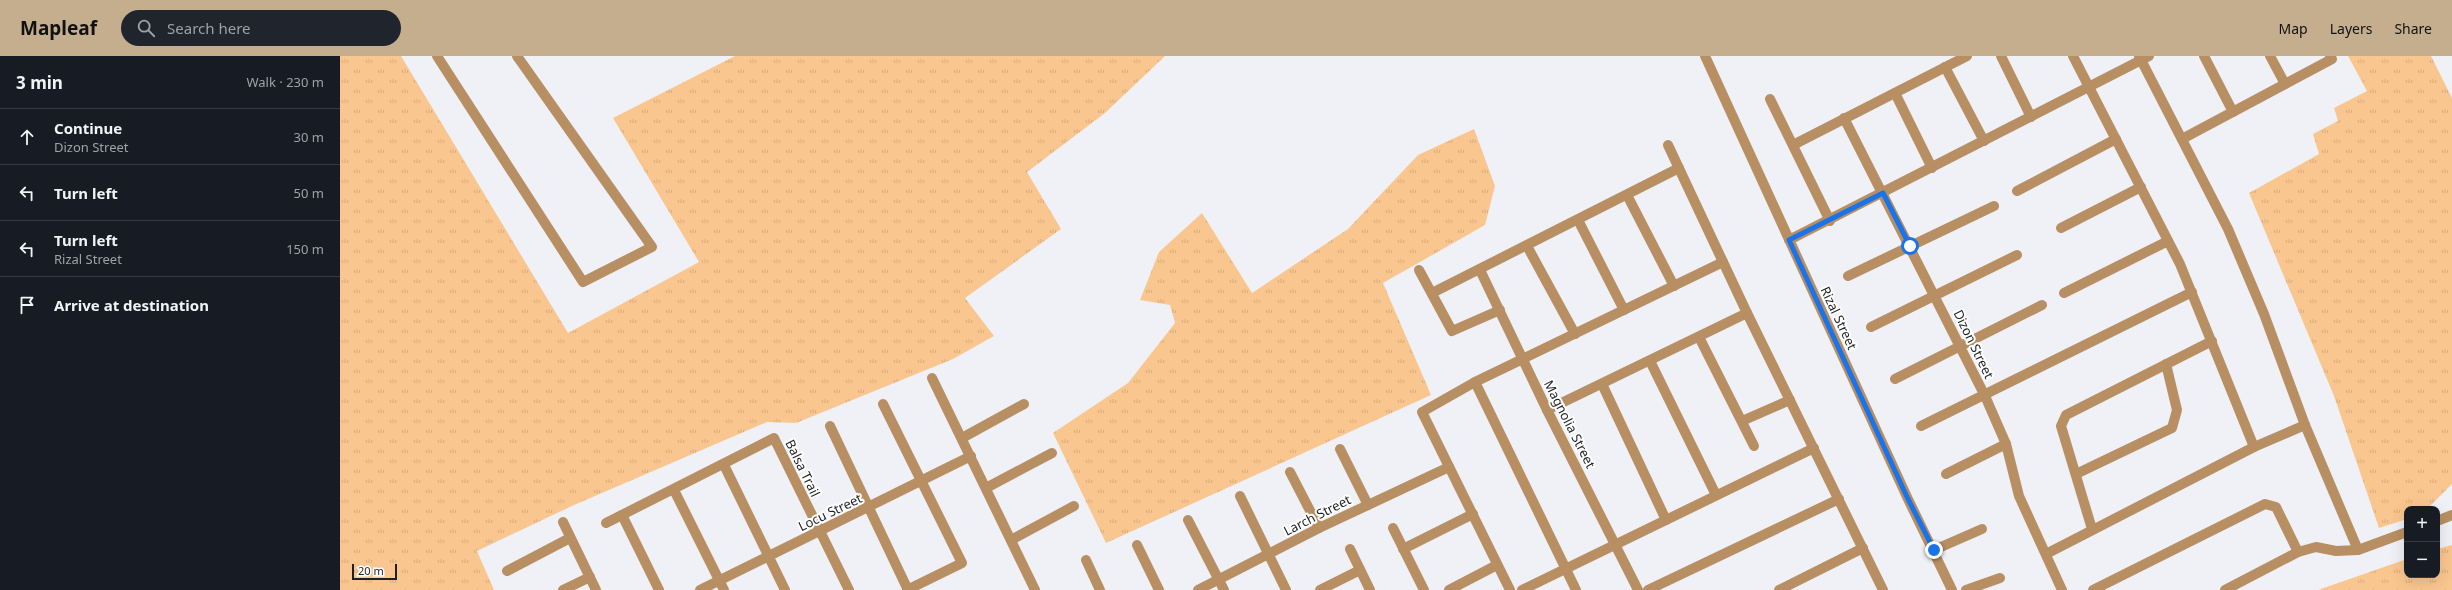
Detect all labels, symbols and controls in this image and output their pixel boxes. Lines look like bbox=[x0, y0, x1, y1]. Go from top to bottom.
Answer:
search box bbox=[121, 10, 401, 46]
text: Mapleaf bbox=[20, 15, 97, 41]
icon: search bbox=[135, 17, 157, 39]
text: Search here bbox=[167, 18, 251, 38]
text: Map bbox=[2279, 19, 2308, 38]
text: Layers bbox=[2330, 19, 2372, 38]
text: Share bbox=[2394, 19, 2432, 38]
text: 3 min bbox=[16, 71, 63, 94]
text: Walk · 230 m bbox=[246, 73, 324, 91]
text: Continue bbox=[54, 118, 122, 138]
icon: ahead bbox=[16, 126, 38, 148]
text: 30 m bbox=[294, 128, 324, 146]
text: Dizon Street bbox=[54, 138, 129, 156]
icon: left bbox=[16, 182, 38, 204]
text: Turn left bbox=[54, 183, 118, 203]
text: 50 m bbox=[294, 184, 324, 202]
text: Turn left bbox=[54, 230, 118, 250]
route start bbox=[1901, 237, 1919, 255]
icon: left bbox=[16, 238, 38, 260]
text: 150 m bbox=[286, 240, 324, 258]
text: Rizal Street bbox=[54, 250, 122, 268]
street label: Rizal Street bbox=[1817, 283, 1862, 353]
icon: arrive bbox=[16, 294, 38, 316]
text: Arrive at destination bbox=[54, 295, 209, 315]
street label: Dizon Street bbox=[1950, 307, 1999, 382]
street label: Magnolia Street bbox=[1540, 377, 1600, 471]
street label: Balsa Trail bbox=[781, 436, 825, 500]
street label: Locu Street bbox=[795, 489, 865, 535]
street label: Larch Street bbox=[1280, 490, 1354, 540]
map controls bbox=[2404, 506, 2440, 578]
button: + bbox=[2404, 506, 2440, 542]
route end bbox=[1925, 541, 1943, 559]
button: − bbox=[2404, 542, 2440, 578]
scale bar bbox=[352, 562, 397, 581]
text: 20 m bbox=[358, 563, 384, 578]

